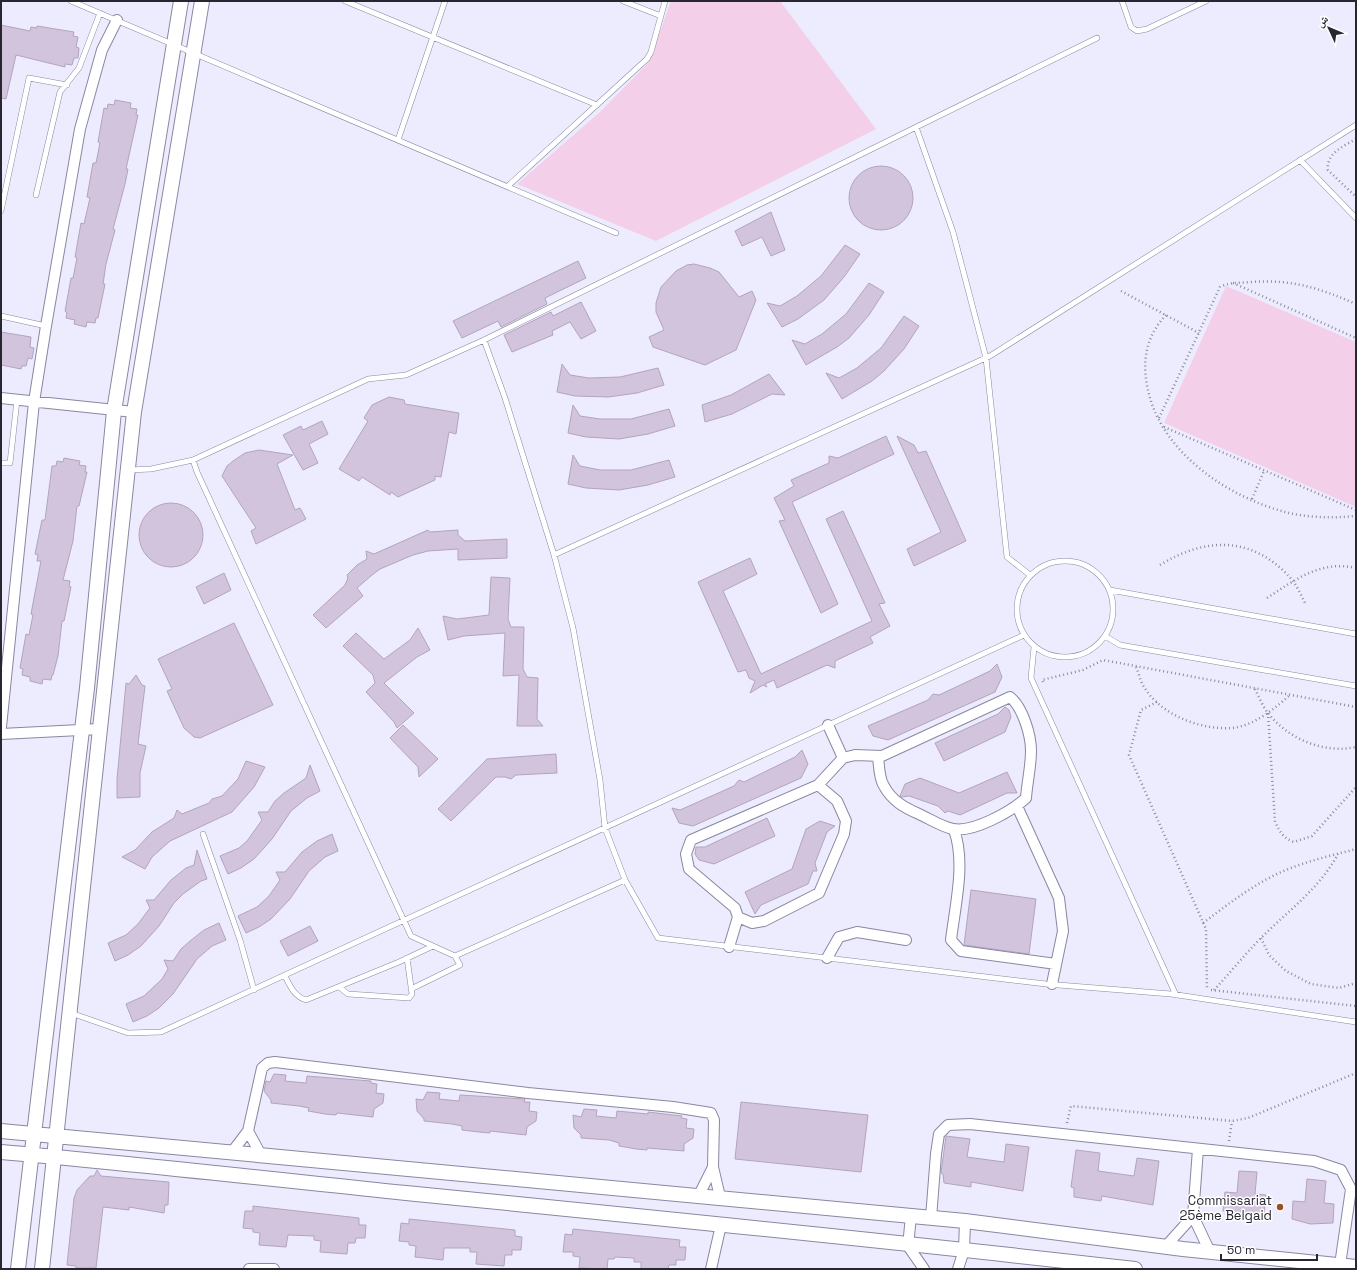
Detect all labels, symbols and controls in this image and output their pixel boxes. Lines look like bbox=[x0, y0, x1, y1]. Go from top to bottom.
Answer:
north arrow bbox=[1309, 8, 1349, 48]
text: ش bbox=[1313, 12, 1332, 31]
place label: Commissariat 25ème Belgaid bbox=[1180, 1192, 1272, 1224]
marker: Commissariat 25ème Belgaid bbox=[1275, 1202, 1285, 1212]
scale bar bbox=[1221, 1236, 1317, 1262]
text: 50 m bbox=[1227, 1242, 1255, 1258]

